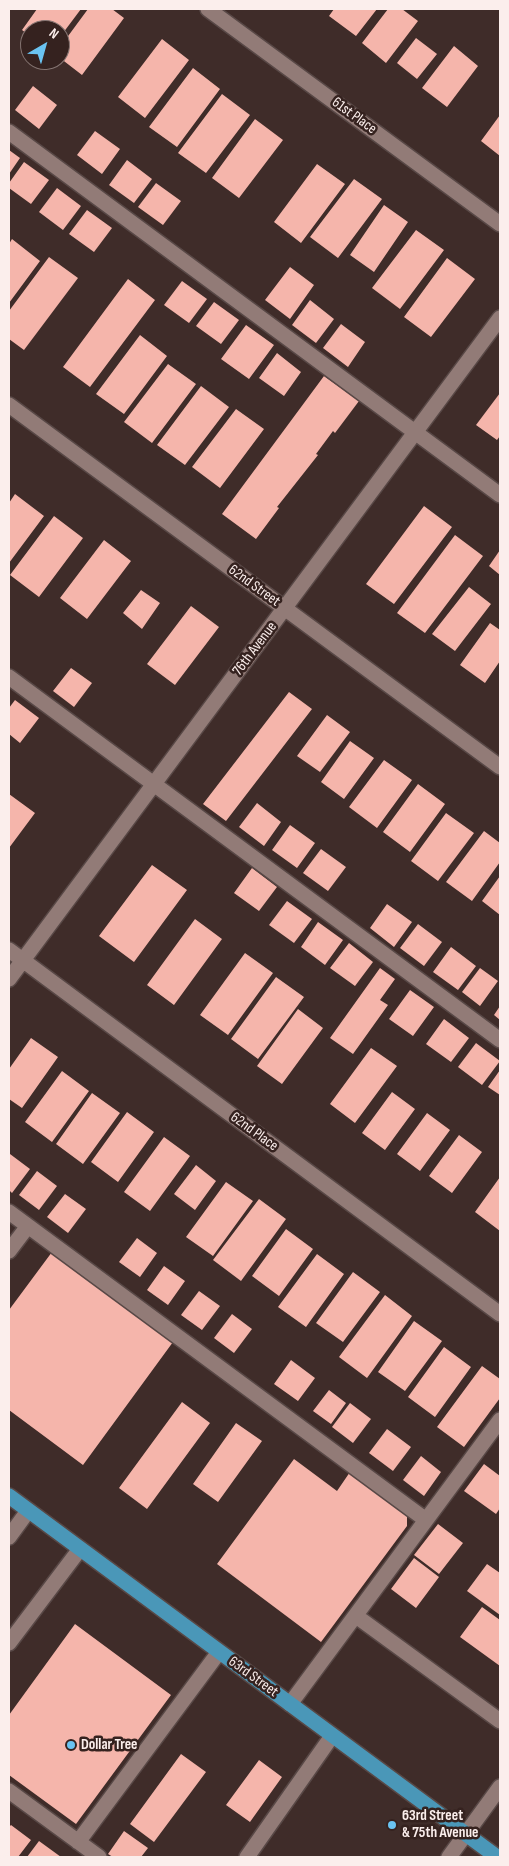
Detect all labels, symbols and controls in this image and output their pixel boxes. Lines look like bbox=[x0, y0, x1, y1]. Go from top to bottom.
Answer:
north arrow bbox=[20, 20, 70, 70]
text: N bbox=[46, 25, 62, 43]
street label: 61st Place bbox=[328, 94, 380, 138]
street label: 62nd Street bbox=[225, 561, 283, 611]
street label: 76th Avenue bbox=[229, 619, 281, 679]
street label: 62nd Place bbox=[227, 1109, 281, 1155]
street label: 63rd Street bbox=[225, 1653, 281, 1701]
place label: Dollar Tree bbox=[81, 1736, 137, 1754]
marker: Dollar Tree bbox=[65, 1739, 77, 1751]
place label: 63rd Street & 75th Avenue bbox=[402, 1807, 478, 1842]
marker: 63rd Street & 75th Avenue bbox=[386, 1819, 398, 1831]

